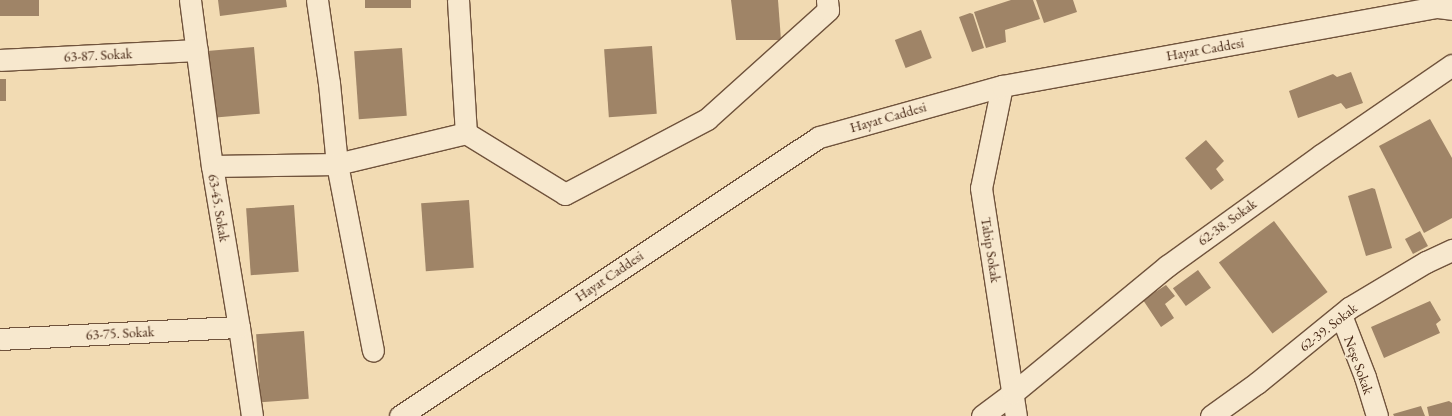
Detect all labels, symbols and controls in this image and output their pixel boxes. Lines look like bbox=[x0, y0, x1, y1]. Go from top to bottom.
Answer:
street label: Hayat Caddesi bbox=[1165, 34, 1245, 64]
street label: 63-87. Sokak bbox=[63, 45, 133, 65]
street label: Hayat Caddesi bbox=[848, 98, 928, 136]
street label: 63-45. Sokak bbox=[205, 173, 233, 243]
street label: 62-38. Sokak bbox=[1194, 195, 1260, 249]
street label: Tabip Sokak bbox=[978, 216, 1004, 284]
street label: Hayat Caddesi bbox=[572, 247, 646, 305]
street label: 62-39. Sokak bbox=[1296, 299, 1360, 355]
street label: 63-75. Sokak bbox=[85, 323, 155, 343]
street label: Neşe Sokak bbox=[1341, 333, 1377, 397]

